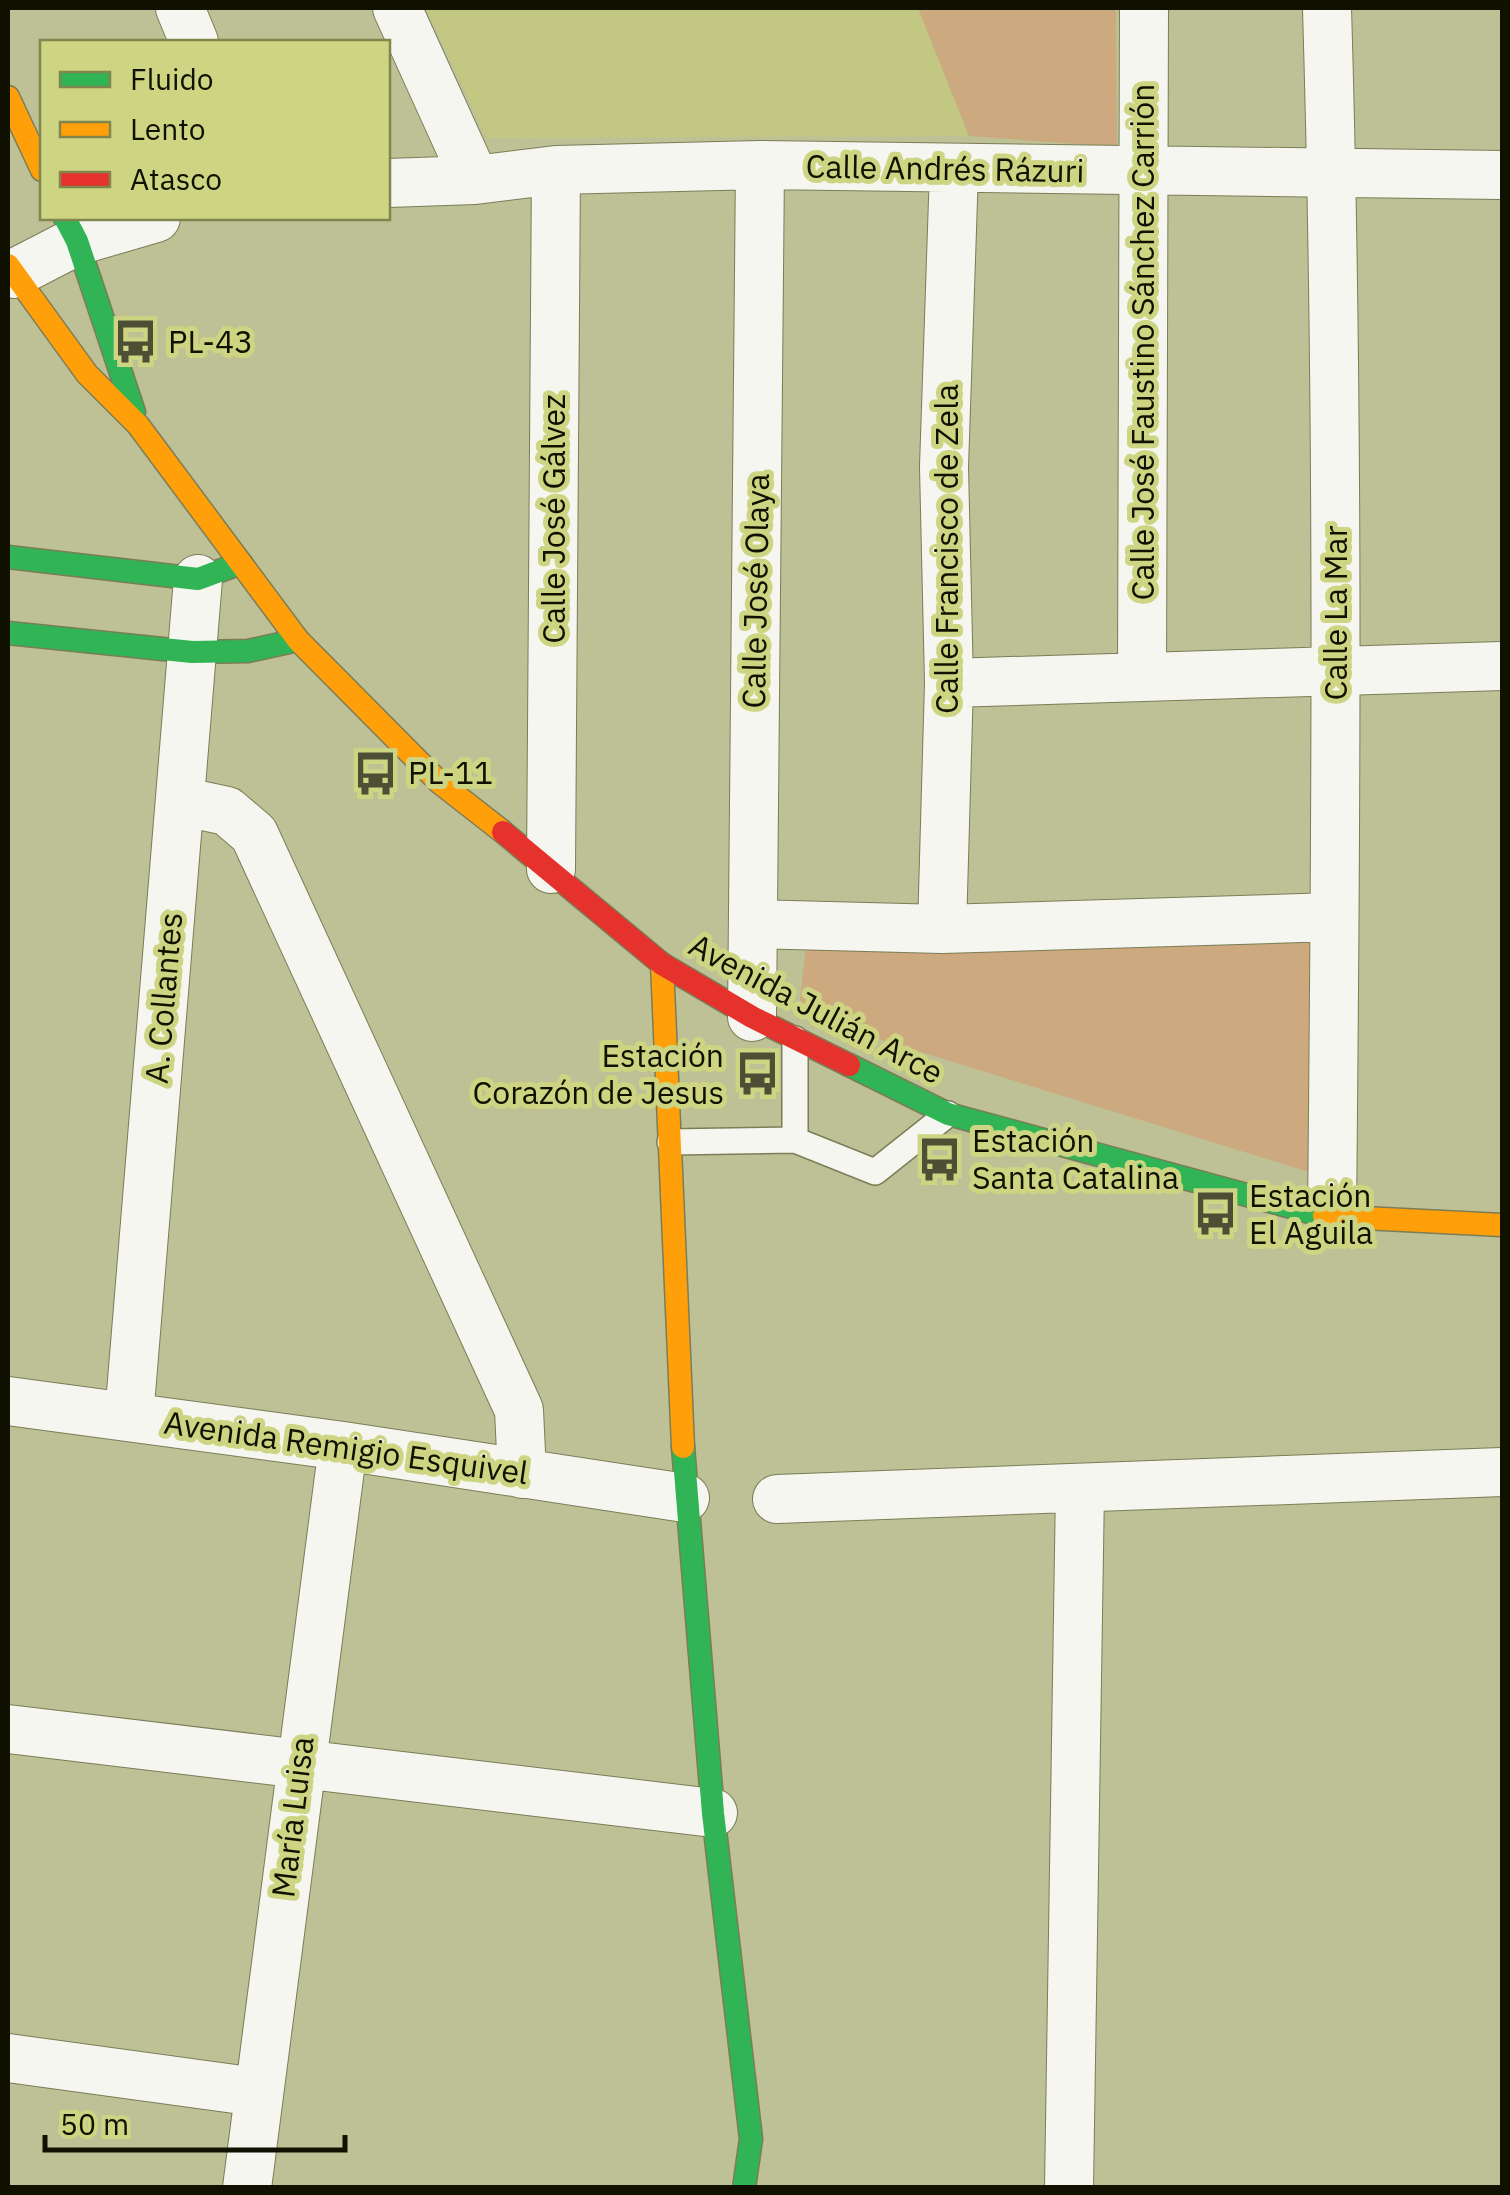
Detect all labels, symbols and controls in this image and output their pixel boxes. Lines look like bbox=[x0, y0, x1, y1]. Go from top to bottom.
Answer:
legend bbox=[40, 40, 390, 220]
text: Fluido bbox=[130, 59, 214, 98]
street label: Calle José Faustino Sánchez Carrión bbox=[1121, 84, 1163, 600]
text: Lento bbox=[130, 109, 205, 148]
street label: Calle Andrés Rázuri bbox=[805, 145, 1085, 191]
text: Atasco bbox=[130, 159, 222, 198]
bus stop icon: PL-43 bbox=[111, 318, 159, 366]
place label: PL-43 bbox=[168, 320, 253, 362]
street label: Calle Francisco de Zela bbox=[925, 384, 967, 714]
street label: Calle José Gálvez bbox=[532, 394, 574, 644]
street label: Calle José Olaya bbox=[732, 473, 778, 709]
street label: Calle La Mar bbox=[1314, 525, 1356, 700]
bus stop icon: PL-11 bbox=[351, 749, 399, 797]
place label: PL-11 bbox=[408, 751, 493, 793]
street label: A. Collantes bbox=[135, 911, 191, 1085]
street label: Avenida Julián Arce bbox=[682, 923, 951, 1093]
place label: Estación Corazón de Jesus bbox=[472, 1034, 724, 1113]
bus stop icon: Estación Corazón de Jesus bbox=[733, 1050, 781, 1098]
place label: Estación Santa Catalina bbox=[972, 1119, 1179, 1198]
bus stop icon: Estación Santa Catalina bbox=[915, 1135, 963, 1183]
place label: Estación El Aguila bbox=[1249, 1174, 1373, 1253]
bus stop icon: Estación El Aguila bbox=[1192, 1190, 1240, 1238]
street label: Avenida Remigio Esquivel bbox=[162, 1401, 531, 1493]
street label: María Luisa bbox=[261, 1734, 323, 1900]
scale bar bbox=[45, 2090, 345, 2152]
text: 50 m bbox=[60, 2104, 129, 2143]

